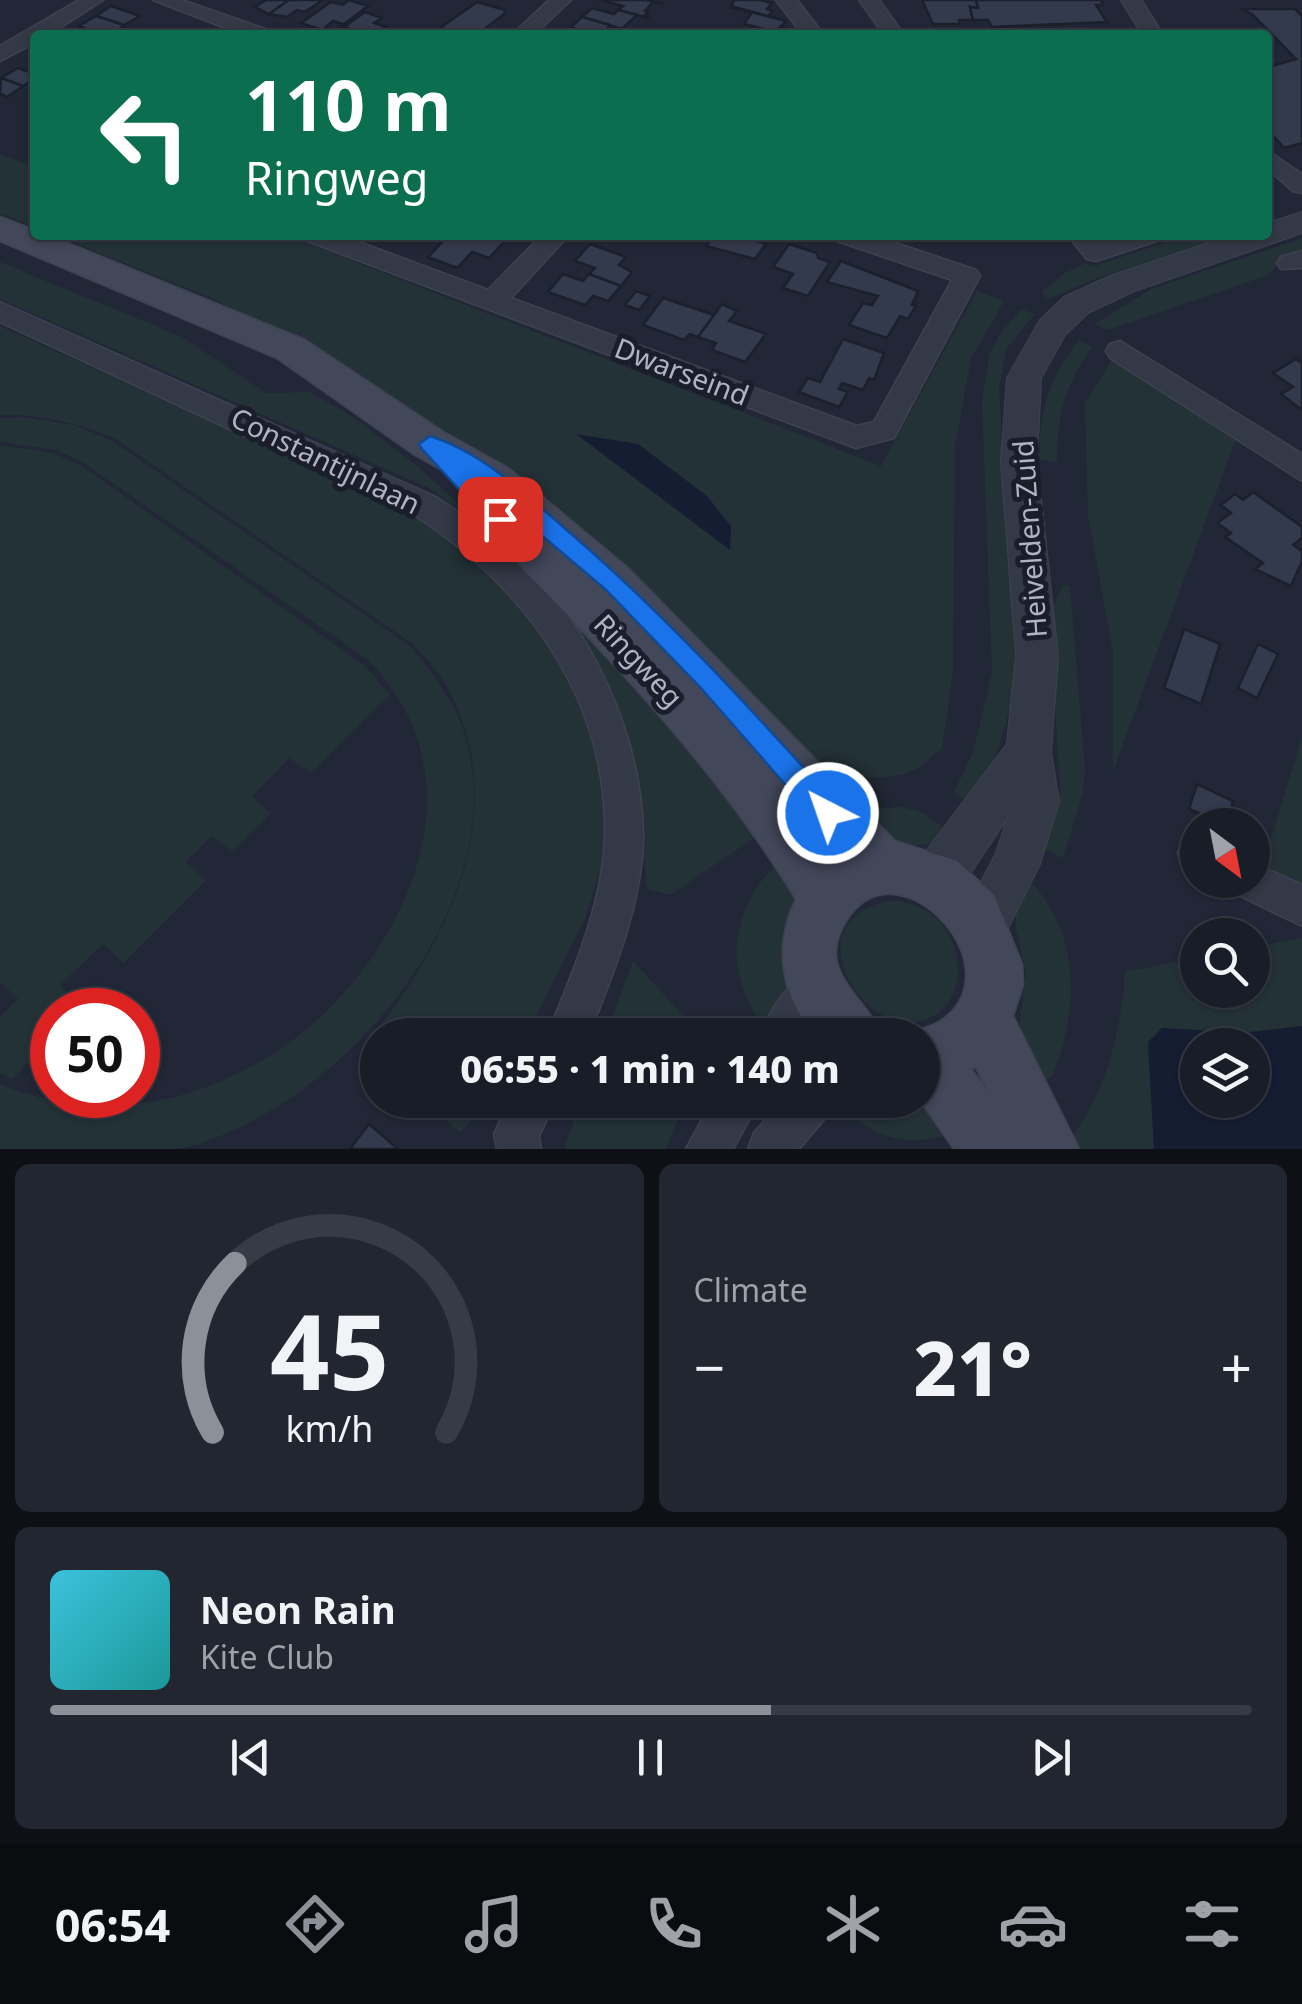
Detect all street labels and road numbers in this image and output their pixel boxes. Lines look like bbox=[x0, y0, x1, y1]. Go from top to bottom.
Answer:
street label: Dwarseind bbox=[610, 328, 754, 414]
street label: Constantijnlaan bbox=[225, 398, 427, 522]
street label: Heivelden-Zuid bbox=[1003, 439, 1055, 639]
street label: Ringweg bbox=[586, 605, 692, 715]

